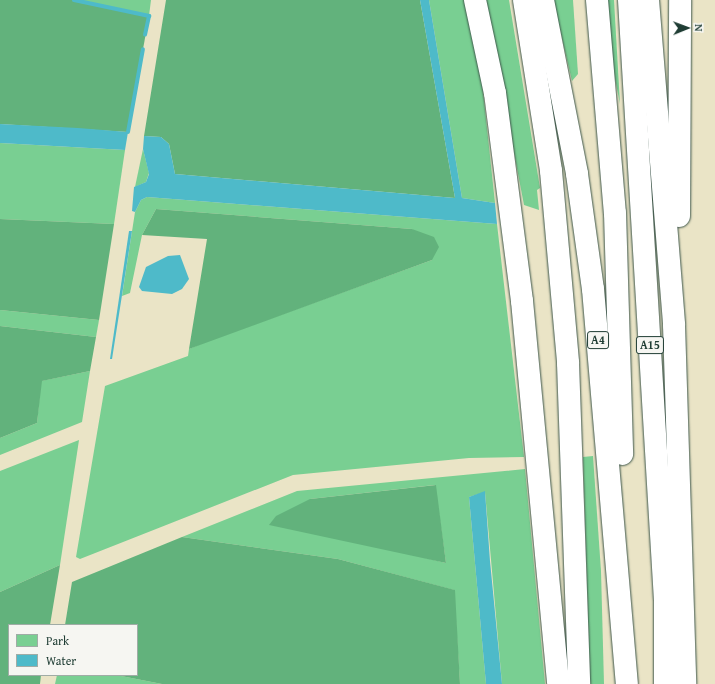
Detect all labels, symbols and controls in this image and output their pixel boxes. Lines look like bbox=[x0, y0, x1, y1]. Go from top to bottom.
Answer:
north arrow bbox=[667, 8, 707, 48]
text: N bbox=[691, 24, 707, 32]
road number: A4 bbox=[587, 330, 609, 350]
road number: A15 bbox=[635, 335, 665, 355]
legend bbox=[8, 624, 138, 676]
text: Park bbox=[46, 632, 69, 649]
text: Water bbox=[46, 652, 76, 669]

